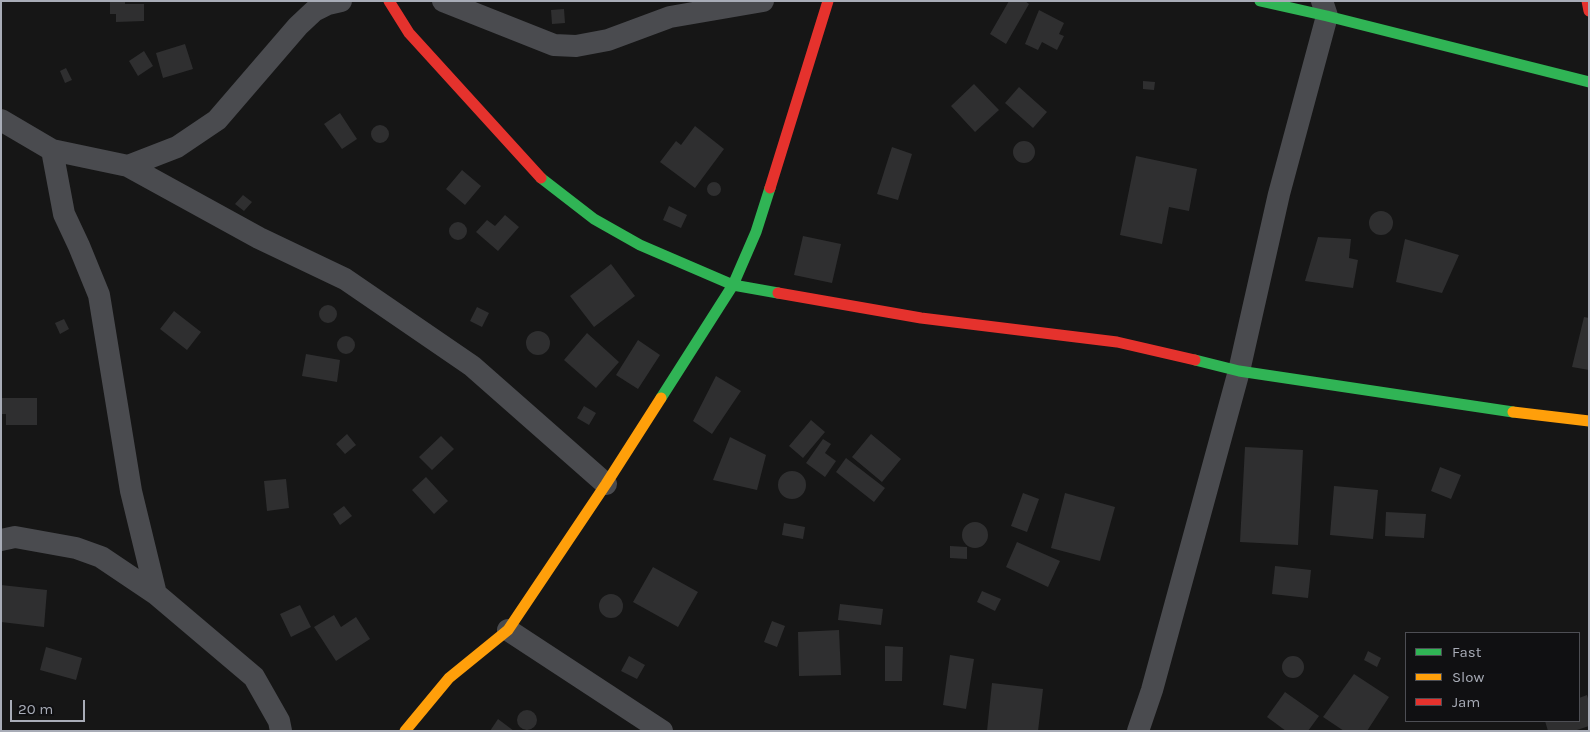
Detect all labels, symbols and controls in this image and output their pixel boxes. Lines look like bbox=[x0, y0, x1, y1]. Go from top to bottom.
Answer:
legend bbox=[1405, 632, 1580, 722]
text: Fast bbox=[1452, 643, 1481, 661]
text: Slow bbox=[1452, 668, 1484, 686]
scale bar bbox=[12, 690, 88, 722]
text: Jam bbox=[1452, 693, 1480, 711]
text: 20 m bbox=[18, 700, 53, 718]

